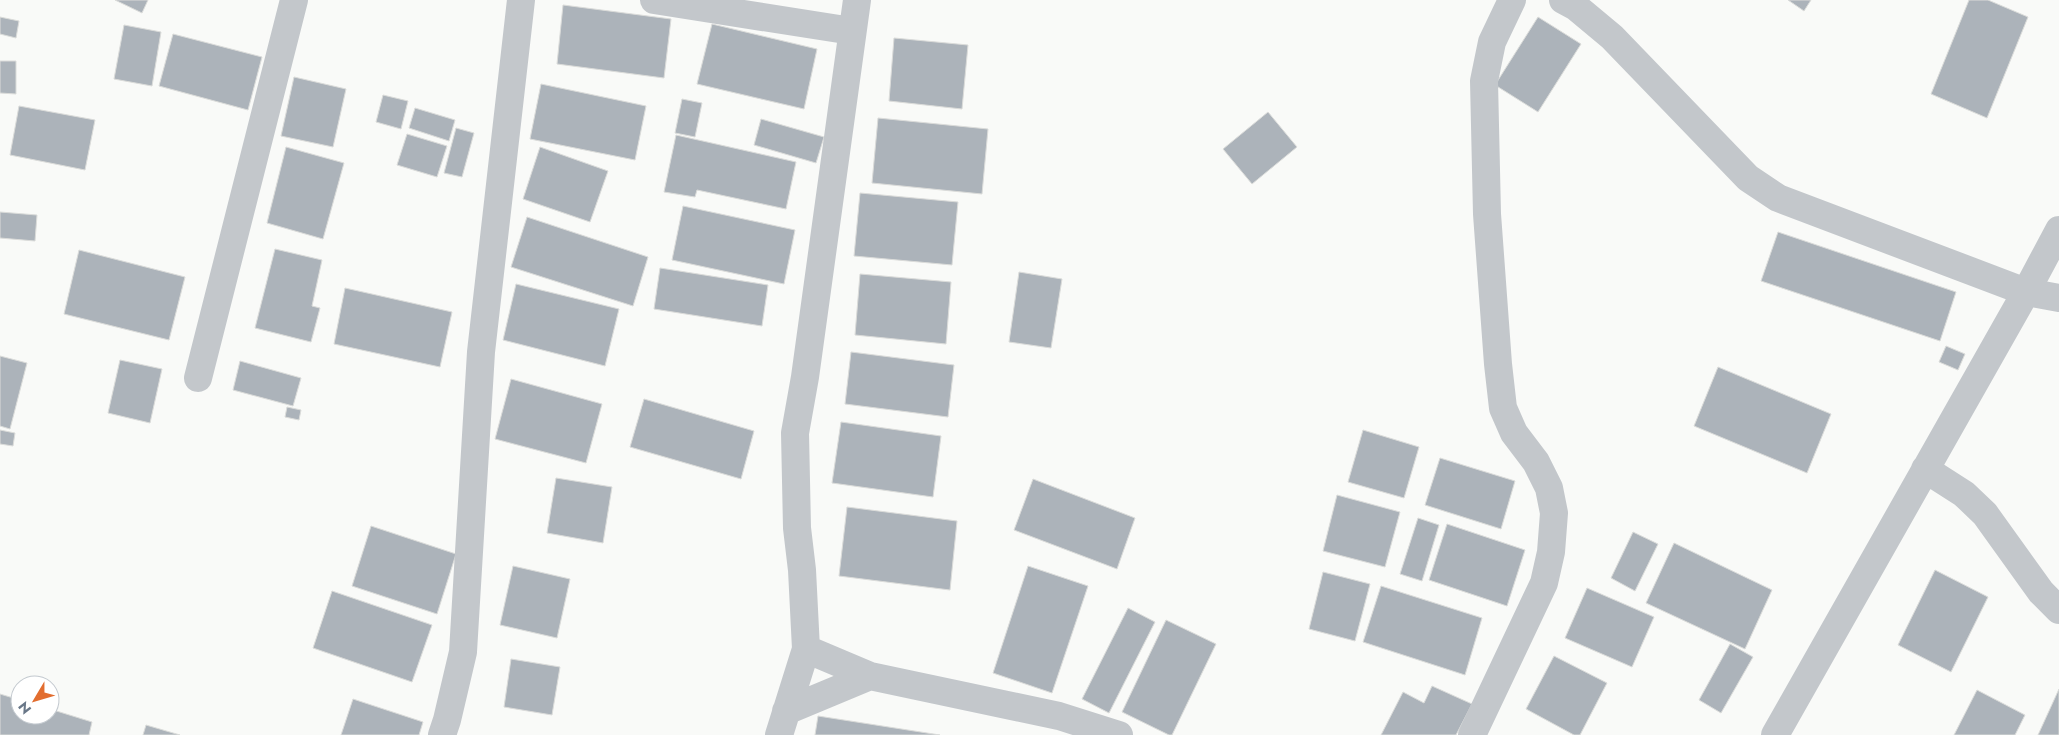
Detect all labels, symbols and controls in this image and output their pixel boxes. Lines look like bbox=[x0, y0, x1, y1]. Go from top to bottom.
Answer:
north arrow bbox=[10, 675, 60, 725]
text: N bbox=[13, 697, 36, 719]

